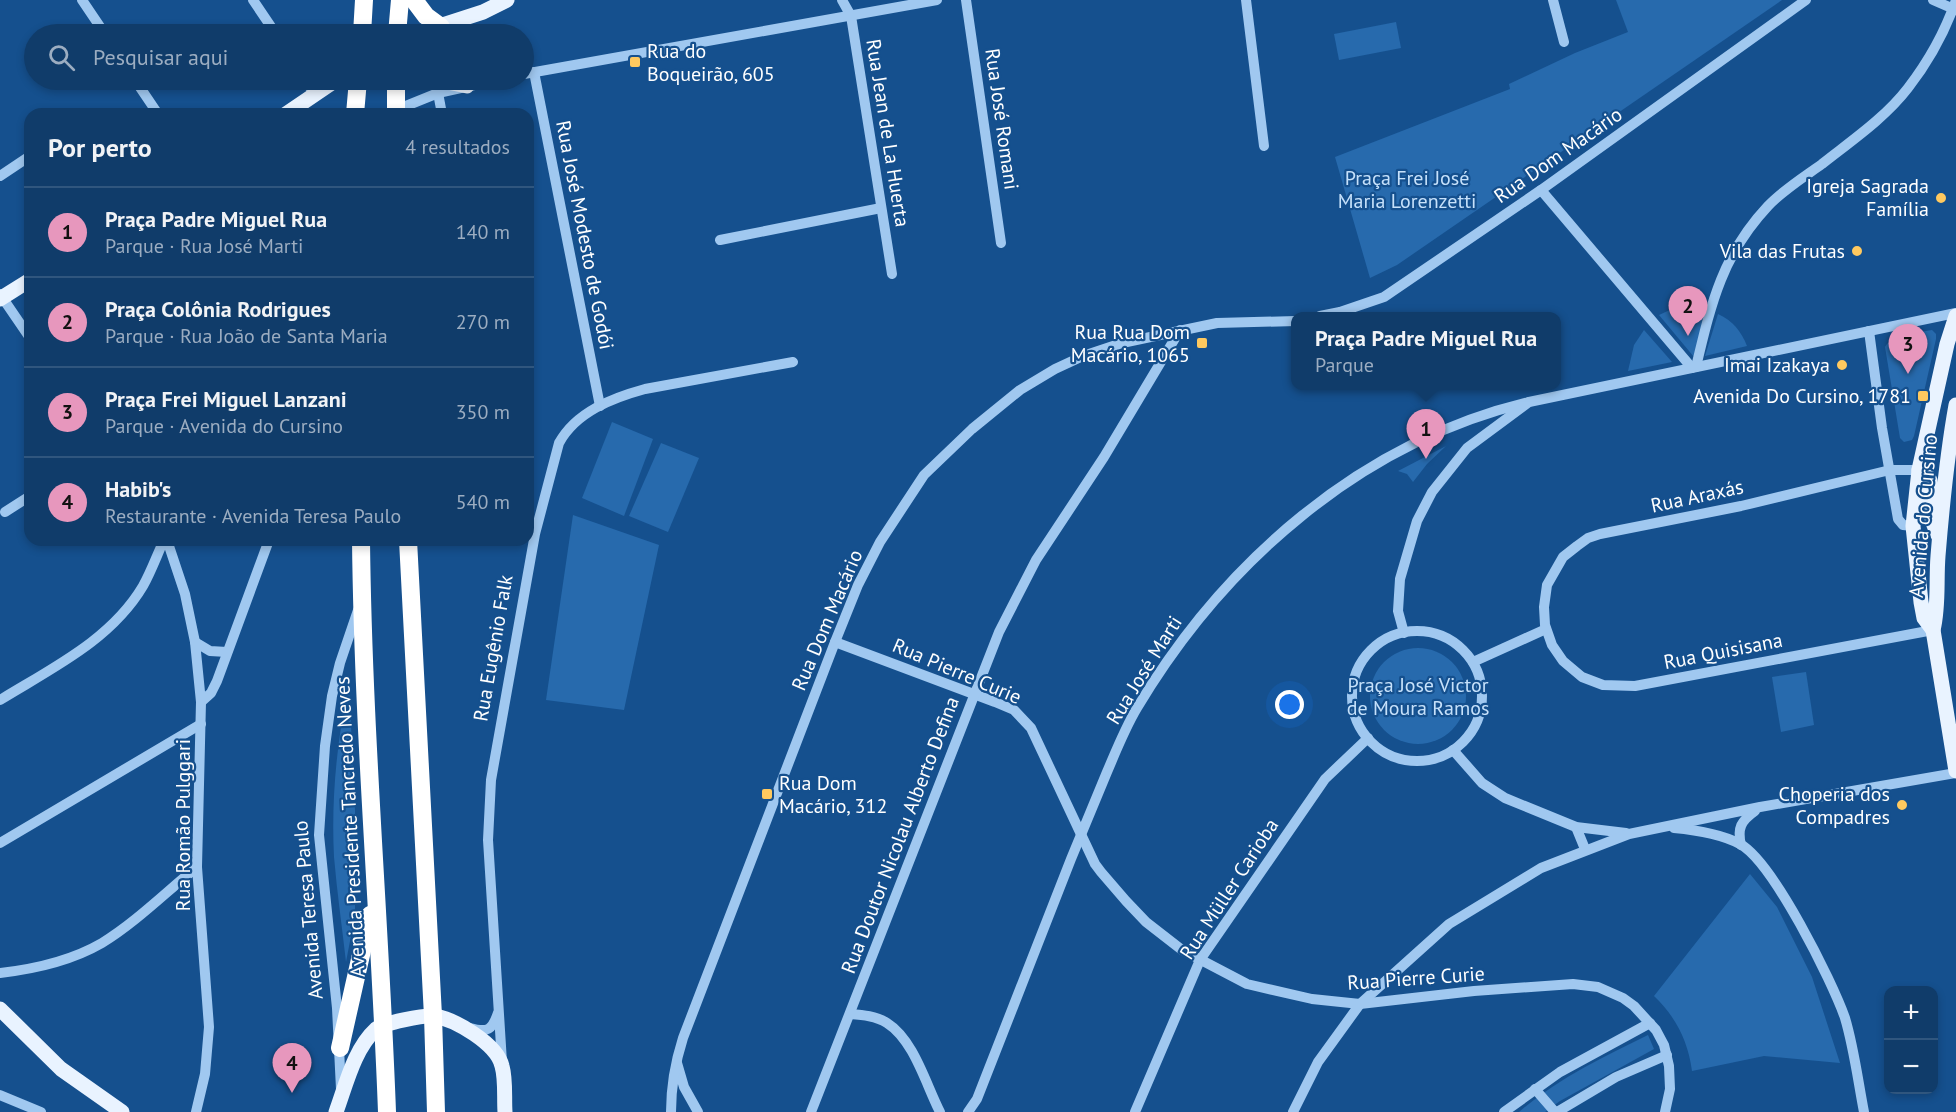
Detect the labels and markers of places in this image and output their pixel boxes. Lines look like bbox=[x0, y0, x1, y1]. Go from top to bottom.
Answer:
place label: Rua do Boqueirão, 605 bbox=[647, 38, 775, 87]
marker: Rua do Boqueirão, 605 bbox=[628, 55, 642, 69]
place label: Igreja Sagrada Família bbox=[1806, 173, 1929, 222]
marker: Igreja Sagrada Família bbox=[1934, 191, 1948, 205]
place label: Vila das Frutas bbox=[1719, 238, 1845, 264]
marker: Vila das Frutas bbox=[1850, 244, 1864, 258]
pin: 2 bbox=[1668, 286, 1708, 336]
place label: Rua Rua Dom Macário, 1065 bbox=[1071, 319, 1190, 368]
pin: 3 bbox=[1888, 324, 1928, 374]
marker: Rua Rua Dom Macário, 1065 bbox=[1195, 336, 1209, 350]
place label: Imai Izakaya bbox=[1724, 352, 1830, 378]
marker: Imai Izakaya bbox=[1835, 358, 1849, 372]
place label: Avenida Do Cursino, 1781 bbox=[1693, 383, 1911, 409]
marker: Avenida Do Cursino, 1781 bbox=[1916, 389, 1930, 403]
pin: 1 bbox=[1406, 410, 1446, 459]
place label: Rua Dom Macário, 312 bbox=[779, 770, 887, 819]
place label: Choperia dos Compadres bbox=[1779, 781, 1890, 830]
marker: Rua Dom Macário, 312 bbox=[760, 787, 774, 801]
marker: Choperia dos Compadres bbox=[1895, 798, 1909, 812]
pin: 4 bbox=[272, 1044, 312, 1093]

